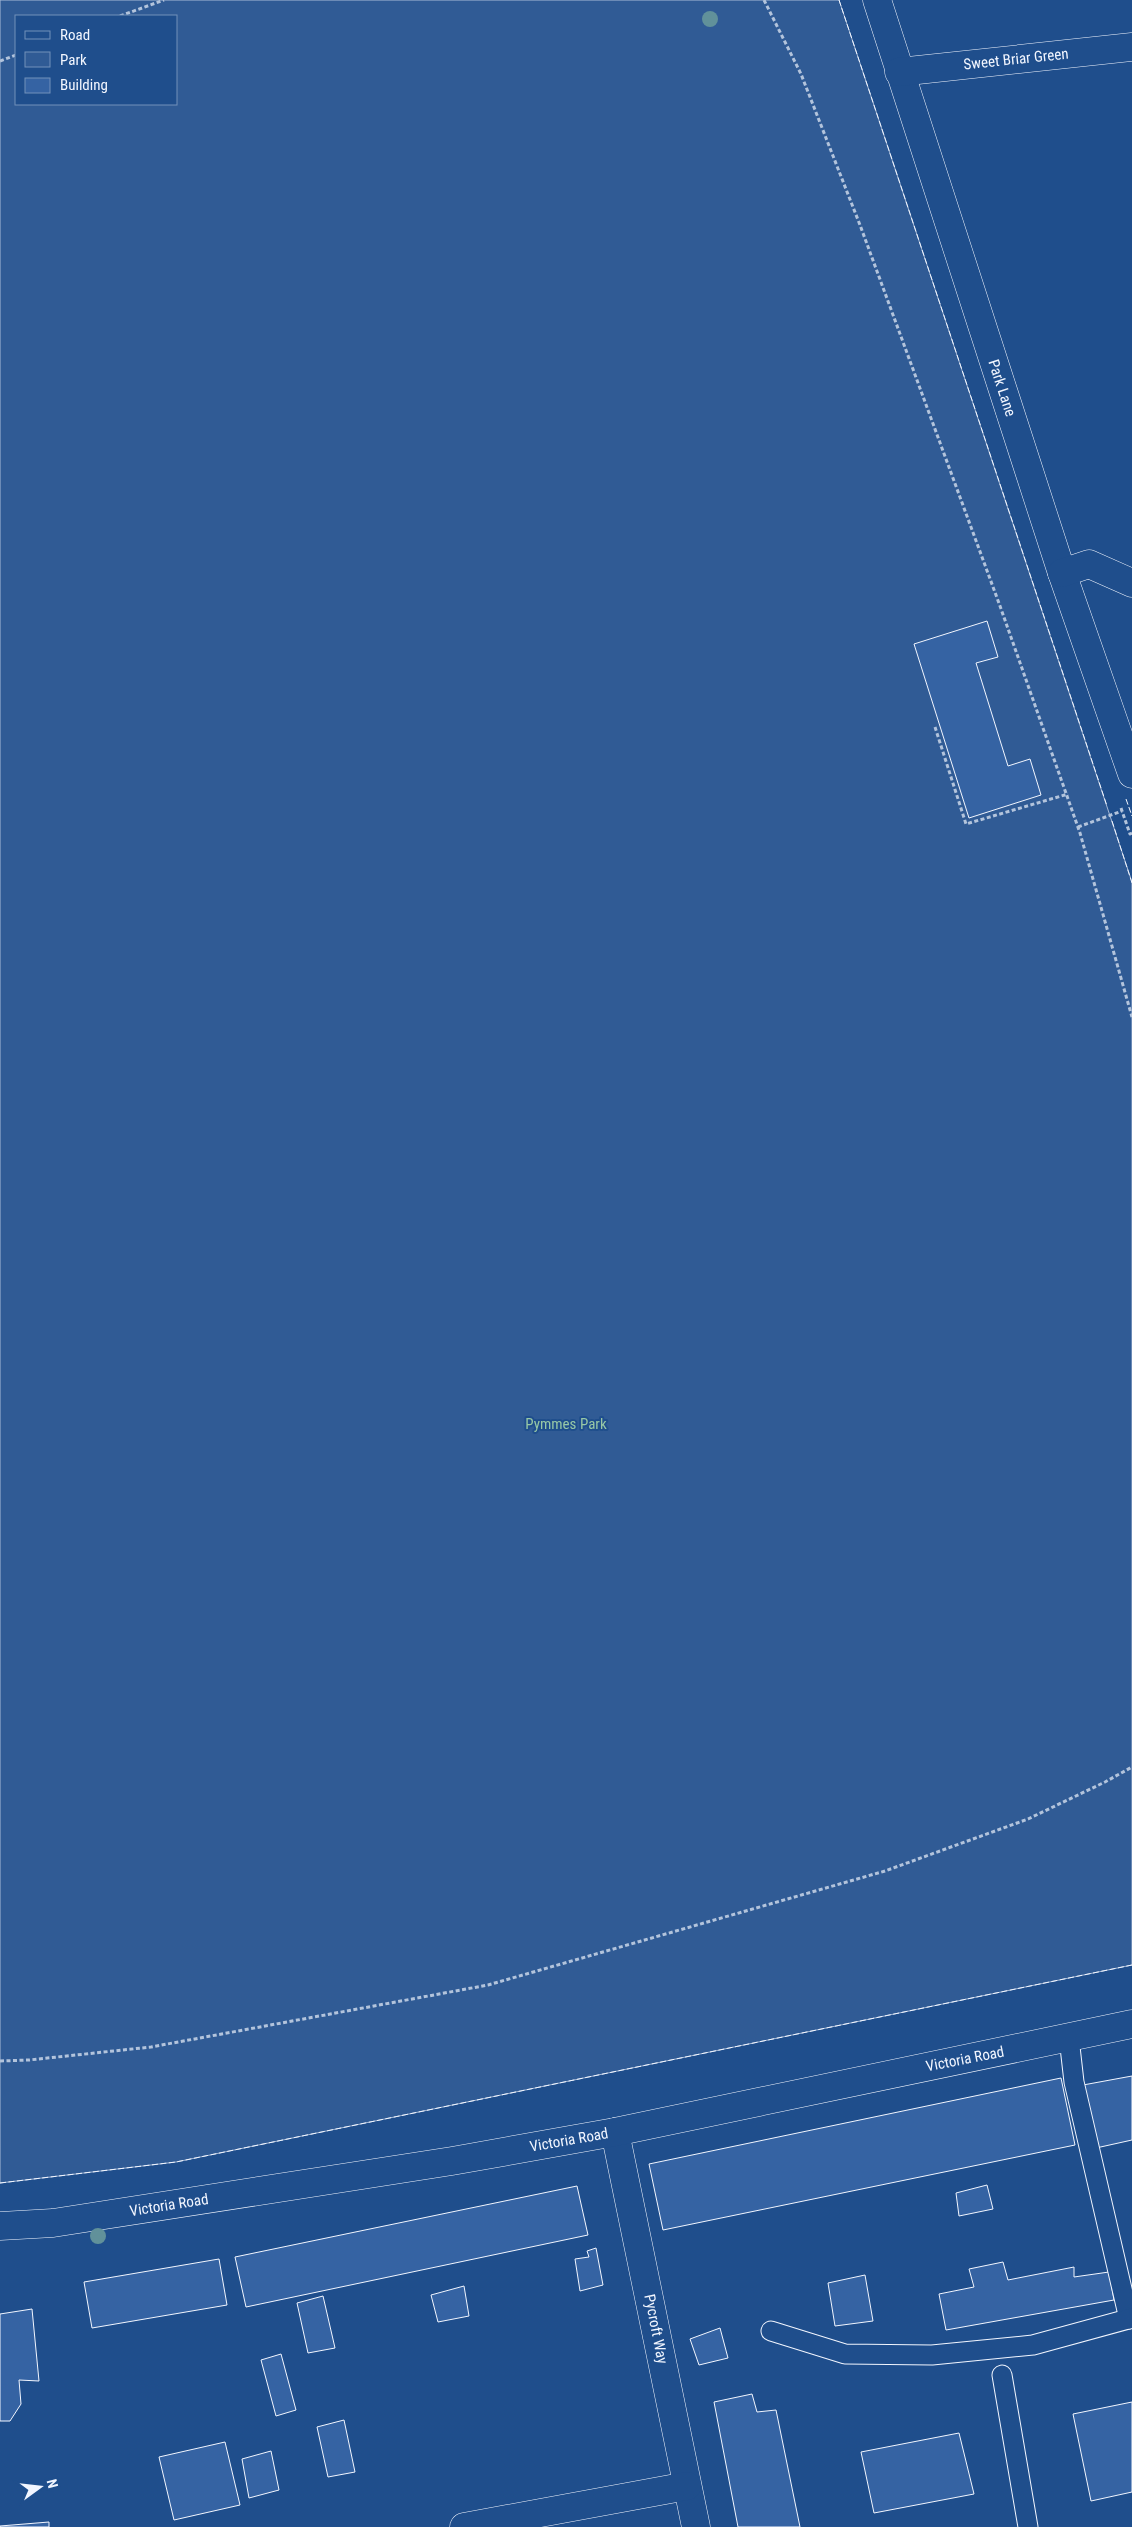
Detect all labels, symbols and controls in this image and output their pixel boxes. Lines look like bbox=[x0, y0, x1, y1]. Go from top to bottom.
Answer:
legend bbox=[15, 15, 178, 105]
text: Road bbox=[60, 26, 90, 44]
street label: Sweet Briar Green bbox=[963, 45, 1069, 73]
text: Park bbox=[60, 51, 87, 69]
text: Building bbox=[60, 76, 108, 94]
street label: Park Lane bbox=[984, 357, 1020, 419]
park label: Pymmes Park bbox=[525, 1415, 607, 1433]
street label: Victoria Road bbox=[924, 2043, 1006, 2075]
street label: Victoria Road bbox=[528, 2124, 610, 2156]
street label: Victoria Road bbox=[128, 2190, 210, 2220]
street label: Pycroft Way bbox=[640, 2293, 672, 2365]
north arrow bbox=[15, 2462, 65, 2512]
text: N bbox=[44, 2477, 61, 2490]

